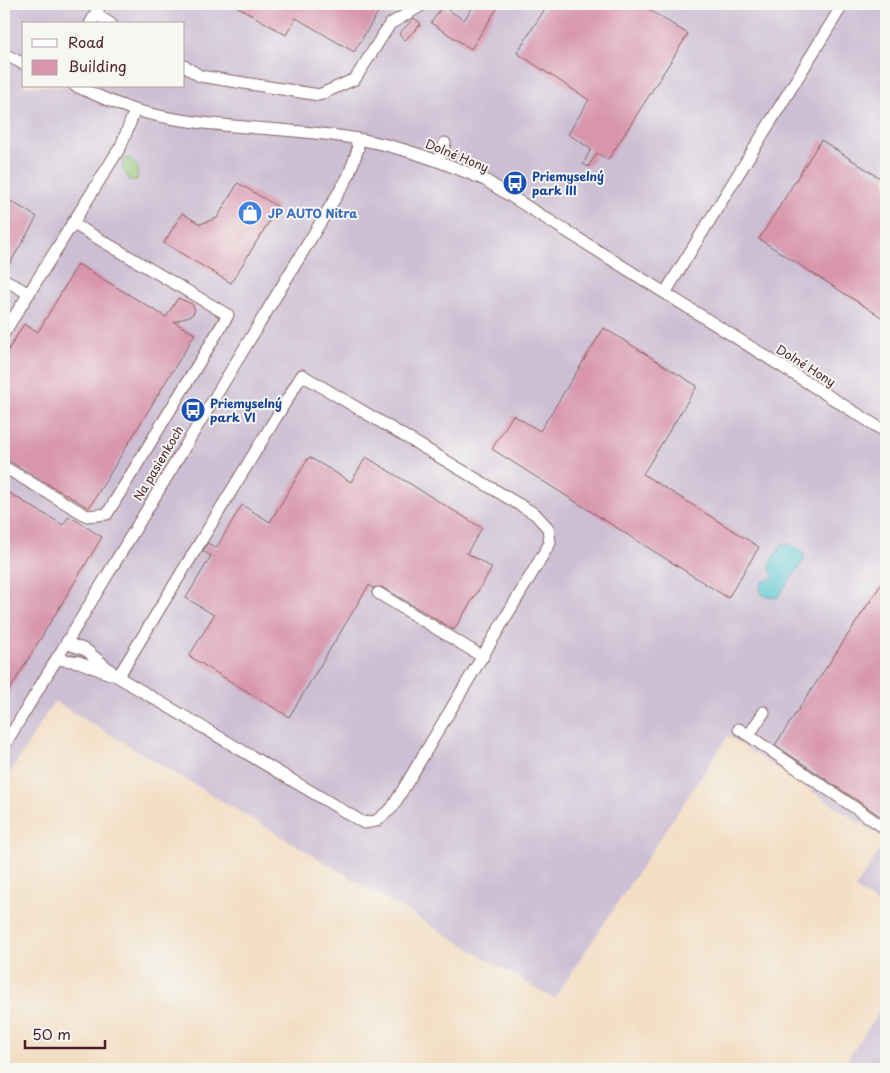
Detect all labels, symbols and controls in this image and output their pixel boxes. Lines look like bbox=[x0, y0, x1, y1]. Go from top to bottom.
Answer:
legend bbox=[22, 22, 185, 88]
text: Road bbox=[68, 30, 104, 53]
text: Building bbox=[68, 54, 127, 77]
street label: Dolné Hony bbox=[422, 134, 492, 176]
place label: Priemyselný park III bbox=[532, 167, 604, 199]
bus stop icon: Priemyselný park III bbox=[502, 170, 528, 196]
shop icon: JP AUTO Nitra bbox=[237, 200, 263, 226]
place label: JP AUTO Nitra bbox=[268, 204, 358, 222]
street label: Dolné Hony bbox=[773, 340, 839, 390]
place label: Priemyselný park VI bbox=[210, 394, 282, 426]
bus stop icon: Priemyselný park VI bbox=[180, 397, 206, 423]
street label: Na pasienkoch bbox=[129, 422, 187, 504]
scale bar bbox=[25, 1018, 105, 1050]
text: 50 m bbox=[32, 1022, 71, 1045]

